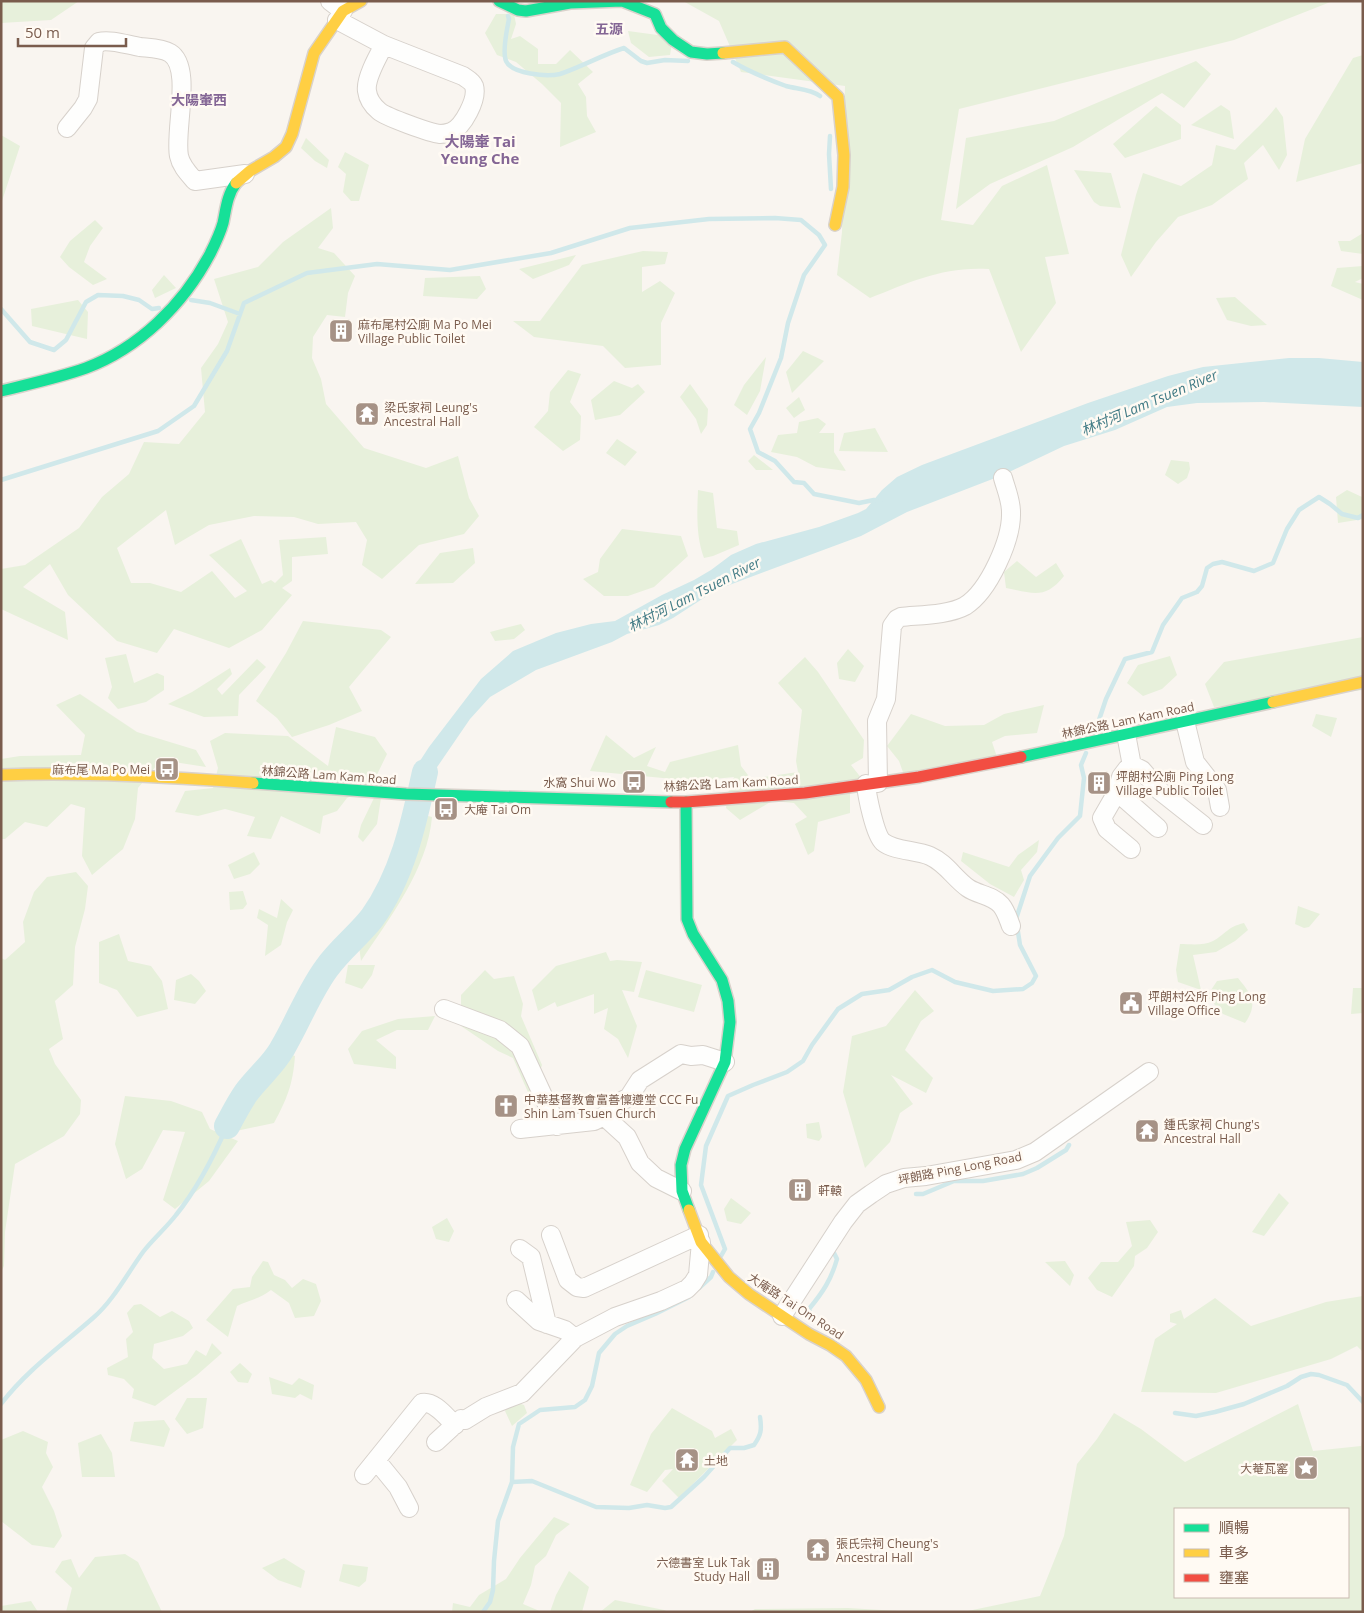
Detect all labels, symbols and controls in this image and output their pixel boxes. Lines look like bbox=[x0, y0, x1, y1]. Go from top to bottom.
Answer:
scale bar bbox=[18, 15, 125, 47]
district label: 五源 bbox=[595, 19, 623, 38]
text: 50 m bbox=[25, 22, 60, 42]
district label: 大陽輋西 bbox=[171, 90, 227, 109]
district label: 大陽輋 Tai Yeung Che bbox=[441, 131, 519, 168]
place label: 麻布尾村公廁 Ma Po Mei Village Public Toilet bbox=[358, 316, 492, 347]
building icon: 麻布尾村公廁 Ma Po Mei Village Public Toilet bbox=[328, 318, 354, 344]
water label: 林村河 Lam Tsuen River bbox=[1078, 364, 1221, 439]
place label: 梁氏家祠 Leung's Ancestral Hall bbox=[384, 399, 478, 430]
temple icon: 梁氏家祠 Leung's Ancestral Hall bbox=[354, 401, 380, 427]
water label: 林村河 Lam Tsuen River bbox=[624, 552, 764, 636]
street label: 林錦公路 Lam Kam Road bbox=[1060, 698, 1196, 742]
bus stop icon: 麻布尾 Ma Po Mei bbox=[154, 756, 180, 782]
place label: 麻布尾 Ma Po Mei bbox=[52, 761, 150, 778]
street label: 林錦公路 Lam Kam Road bbox=[261, 762, 397, 788]
place label: 坪朗村公廁 Ping Long Village Public Toilet bbox=[1116, 768, 1234, 799]
bus stop icon: 水窩 Shui Wo bbox=[621, 769, 647, 795]
building icon: 坪朗村公廁 Ping Long Village Public Toilet bbox=[1086, 770, 1112, 796]
street label: 林錦公路 Lam Kam Road bbox=[663, 771, 799, 795]
place label: 水窩 Shui Wo bbox=[543, 774, 616, 791]
bus stop icon: 大庵 Tai Om bbox=[433, 796, 459, 822]
place label: 大庵 Tai Om bbox=[464, 801, 531, 818]
place label: 坪朗村公所 Ping Long Village Office bbox=[1148, 988, 1266, 1019]
public building icon: 坪朗村公所 Ping Long Village Office bbox=[1118, 990, 1144, 1016]
place label: 中華基督教會富善懍遵堂 CCC Fu Shin Lam Tsuen Church bbox=[524, 1091, 698, 1122]
church icon: 中華基督教會富善懍遵堂 CCC Fu Shin Lam Tsuen Church bbox=[493, 1093, 519, 1119]
place label: 鍾氏家祠 Chung's Ancestral Hall bbox=[1164, 1116, 1260, 1147]
temple icon: 鍾氏家祠 Chung's Ancestral Hall bbox=[1134, 1118, 1160, 1144]
street label: 坪朗路 Ping Long Road bbox=[897, 1148, 1023, 1188]
building icon: 軒轅 bbox=[787, 1177, 813, 1203]
place label: 軒轅 bbox=[818, 1182, 842, 1199]
street label: 大庵路 Tai Om Road bbox=[745, 1269, 847, 1343]
temple icon: 土地 bbox=[674, 1447, 700, 1473]
place label: 土地 bbox=[704, 1452, 728, 1469]
place icon: 大菴瓦窰 bbox=[1293, 1455, 1319, 1481]
place label: 大菴瓦窰 bbox=[1240, 1460, 1288, 1477]
legend bbox=[1174, 1508, 1349, 1598]
text: 順暢 bbox=[1219, 1517, 1249, 1537]
place label: 張氏宗祠 Cheung's Ancestral Hall bbox=[836, 1535, 939, 1566]
temple icon: 張氏宗祠 Cheung's Ancestral Hall bbox=[805, 1537, 831, 1563]
text: 車多 bbox=[1219, 1542, 1249, 1562]
place label: 六德書室 Luk Tak Study Hall bbox=[656, 1554, 751, 1585]
building icon: 六德書室 Luk Tak Study Hall bbox=[755, 1556, 781, 1582]
text: 壅塞 bbox=[1219, 1567, 1249, 1587]

